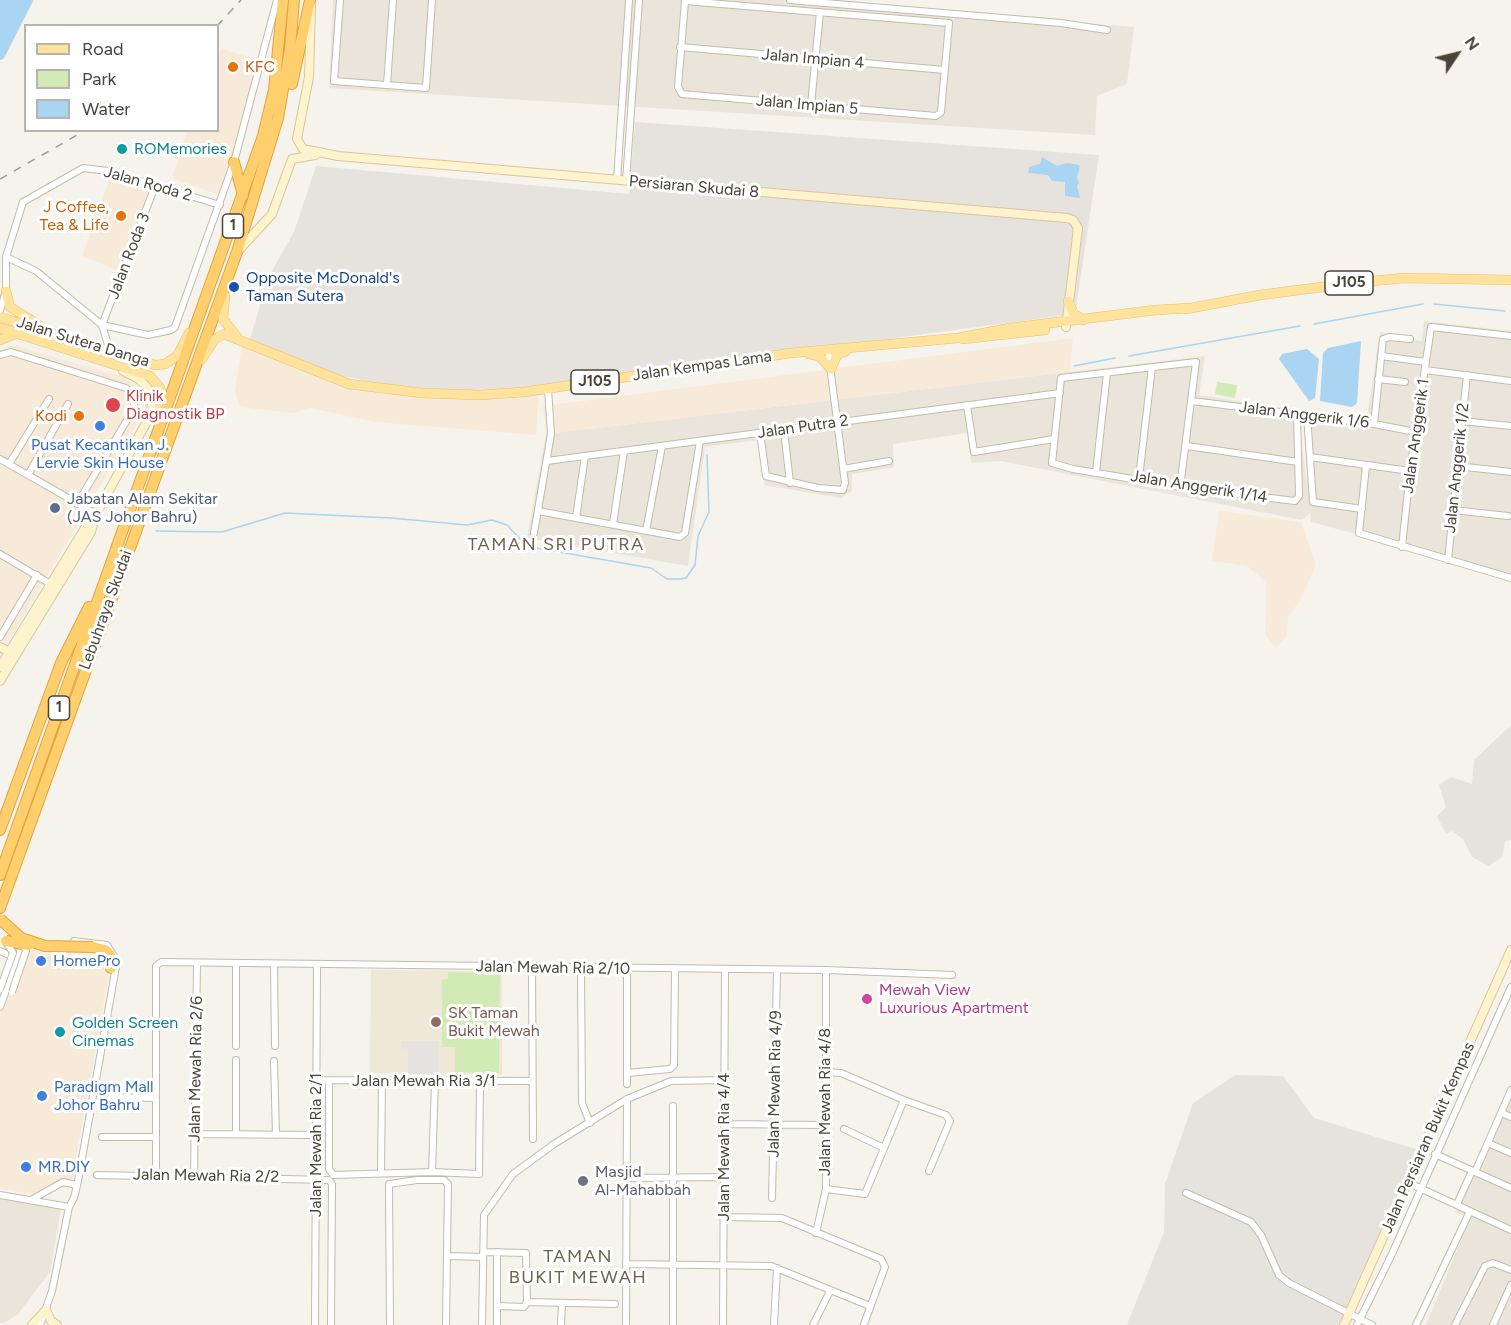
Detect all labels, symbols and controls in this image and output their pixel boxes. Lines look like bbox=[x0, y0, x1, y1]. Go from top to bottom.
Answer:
legend bbox=[24, 24, 219, 132]
north arrow bbox=[1427, 24, 1487, 84]
text: N bbox=[1461, 33, 1483, 54]
text: Road bbox=[82, 38, 123, 60]
street label: Jalan Impian 4 bbox=[761, 45, 865, 73]
place label: KFC bbox=[245, 57, 275, 77]
marker: KFC bbox=[226, 60, 240, 74]
text: Park bbox=[82, 68, 116, 90]
street label: Jalan Impian 5 bbox=[755, 91, 859, 119]
text: Water bbox=[82, 98, 130, 120]
place label: ROMemories bbox=[134, 139, 227, 159]
marker: ROMemories bbox=[115, 142, 129, 156]
street label: Jalan Roda 2 bbox=[102, 162, 194, 206]
street label: Persiaran Skudai 8 bbox=[628, 172, 760, 202]
place label: J Coffee, Tea & Life bbox=[39, 197, 109, 235]
marker: J Coffee, Tea & Life bbox=[114, 209, 128, 223]
street label: Jalan Roda 3 bbox=[104, 210, 154, 302]
road number: 1 bbox=[222, 214, 244, 238]
place label: Opposite McDonald's Taman Sutera bbox=[246, 268, 400, 306]
road number: J105 bbox=[1325, 271, 1373, 295]
marker: Opposite McDonald's Taman Sutera bbox=[227, 280, 241, 294]
street label: Jalan Sutera Danga bbox=[14, 313, 152, 371]
street label: Jalan Kempas Lama bbox=[631, 347, 773, 385]
road number: J105 bbox=[571, 370, 619, 394]
street label: Jalan Anggerik 1 bbox=[1398, 377, 1434, 495]
place label: Klinik Diagnostik BP bbox=[126, 386, 224, 424]
marker: Klinik Diagnostik BP bbox=[104, 396, 122, 414]
street label: Jalan Anggerik 1/6 bbox=[1238, 397, 1370, 433]
street label: Jalan Anggerik 1/2 bbox=[1441, 402, 1473, 534]
place label: Kodi bbox=[35, 406, 67, 426]
marker: Kodi bbox=[72, 409, 86, 423]
street label: Jalan Putra 2 bbox=[756, 411, 850, 443]
marker: Pusat Kecantikan J. Lervie Skin House bbox=[93, 419, 107, 433]
place label: Pusat Kecantikan J. Lervie Skin House bbox=[31, 435, 169, 473]
street label: Jalan Anggerik 1/14 bbox=[1129, 467, 1269, 507]
place label: Jabatan Alam Sekitar (JAS Johor Bahru) bbox=[67, 489, 218, 527]
marker: Jabatan Alam Sekitar (JAS Johor Bahru) bbox=[48, 501, 62, 515]
district label: TAMAN SRI PUTRA bbox=[467, 534, 645, 556]
street label: Lebuhraya Skudai bbox=[75, 548, 137, 672]
road number: 1 bbox=[48, 696, 70, 720]
place label: HomePro bbox=[53, 951, 121, 971]
marker: HomePro bbox=[34, 954, 48, 968]
street label: Jalan Mewah Ria 2/10 bbox=[476, 957, 630, 979]
place label: Mewah View Luxurious Apartment bbox=[879, 980, 1029, 1018]
marker: Mewah View Luxurious Apartment bbox=[860, 992, 874, 1006]
street label: Jalan Mewah Ria 2/6 bbox=[185, 996, 207, 1142]
place label: SK Taman Bukit Mewah bbox=[448, 1003, 540, 1041]
street label: Jalan Mewah Ria 4/9 bbox=[764, 1010, 786, 1158]
place label: Golden Screen Cinemas bbox=[72, 1013, 178, 1051]
marker: SK Taman Bukit Mewah bbox=[429, 1015, 443, 1029]
marker: Golden Screen Cinemas bbox=[53, 1025, 67, 1039]
street label: Jalan Mewah Ria 4/8 bbox=[815, 1028, 835, 1176]
street label: Jalan Persiaran Bukit Kempas bbox=[1377, 1039, 1479, 1237]
street label: Jalan Mewah Ria 3/1 bbox=[352, 1071, 496, 1091]
street label: Jalan Mewah Ria 2/1 bbox=[306, 1073, 326, 1217]
street label: Jalan Mewah Ria 4/4 bbox=[714, 1073, 734, 1221]
place label: Paradigm Mall Johor Bahru bbox=[54, 1077, 154, 1115]
marker: Paradigm Mall Johor Bahru bbox=[35, 1089, 49, 1103]
place label: MR.DIY bbox=[38, 1157, 90, 1177]
marker: MR.DIY bbox=[19, 1160, 33, 1174]
place label: Masjid Al-Mahabbah bbox=[595, 1162, 691, 1200]
street label: Jalan Mewah Ria 2/2 bbox=[133, 1165, 279, 1187]
marker: Masjid Al-Mahabbah bbox=[576, 1174, 590, 1188]
district label: TAMAN BUKIT MEWAH bbox=[509, 1246, 647, 1288]

